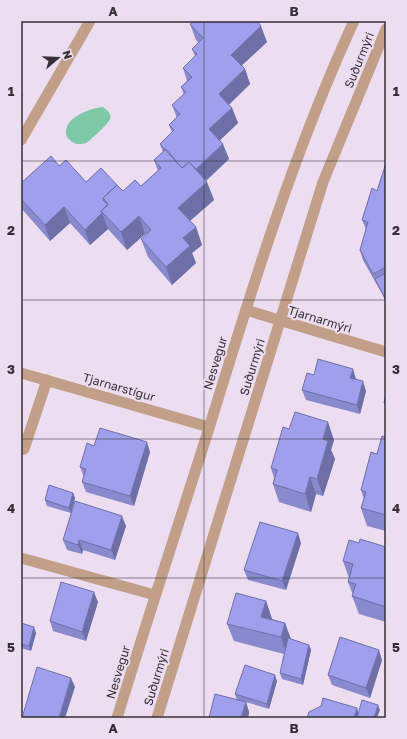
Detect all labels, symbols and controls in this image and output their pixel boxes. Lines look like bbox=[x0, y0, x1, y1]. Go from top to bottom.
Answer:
text: A bbox=[108, 3, 118, 19]
text: B bbox=[289, 3, 299, 19]
street label: Suðurmýri bbox=[341, 30, 377, 90]
north arrow bbox=[38, 38, 78, 78]
text: N bbox=[60, 49, 75, 61]
text: 1 bbox=[8, 83, 15, 99]
text: 1 bbox=[393, 83, 400, 99]
text: 2 bbox=[7, 222, 15, 238]
text: 2 bbox=[392, 222, 400, 238]
street label: Tjarnarmýri bbox=[286, 302, 354, 336]
street label: Nesvegur bbox=[200, 334, 230, 392]
street label: Suðurmýri bbox=[236, 337, 268, 397]
text: 3 bbox=[7, 361, 15, 377]
text: 3 bbox=[392, 361, 400, 377]
street label: Tjarnarstígur bbox=[81, 370, 157, 405]
text: 4 bbox=[7, 500, 15, 516]
text: 4 bbox=[392, 500, 400, 516]
text: 5 bbox=[7, 639, 15, 655]
text: 5 bbox=[392, 639, 400, 655]
street label: Nesvegur bbox=[103, 643, 133, 701]
street label: Suðurmýri bbox=[140, 647, 172, 707]
text: A bbox=[108, 720, 118, 736]
text: B bbox=[289, 720, 299, 736]

